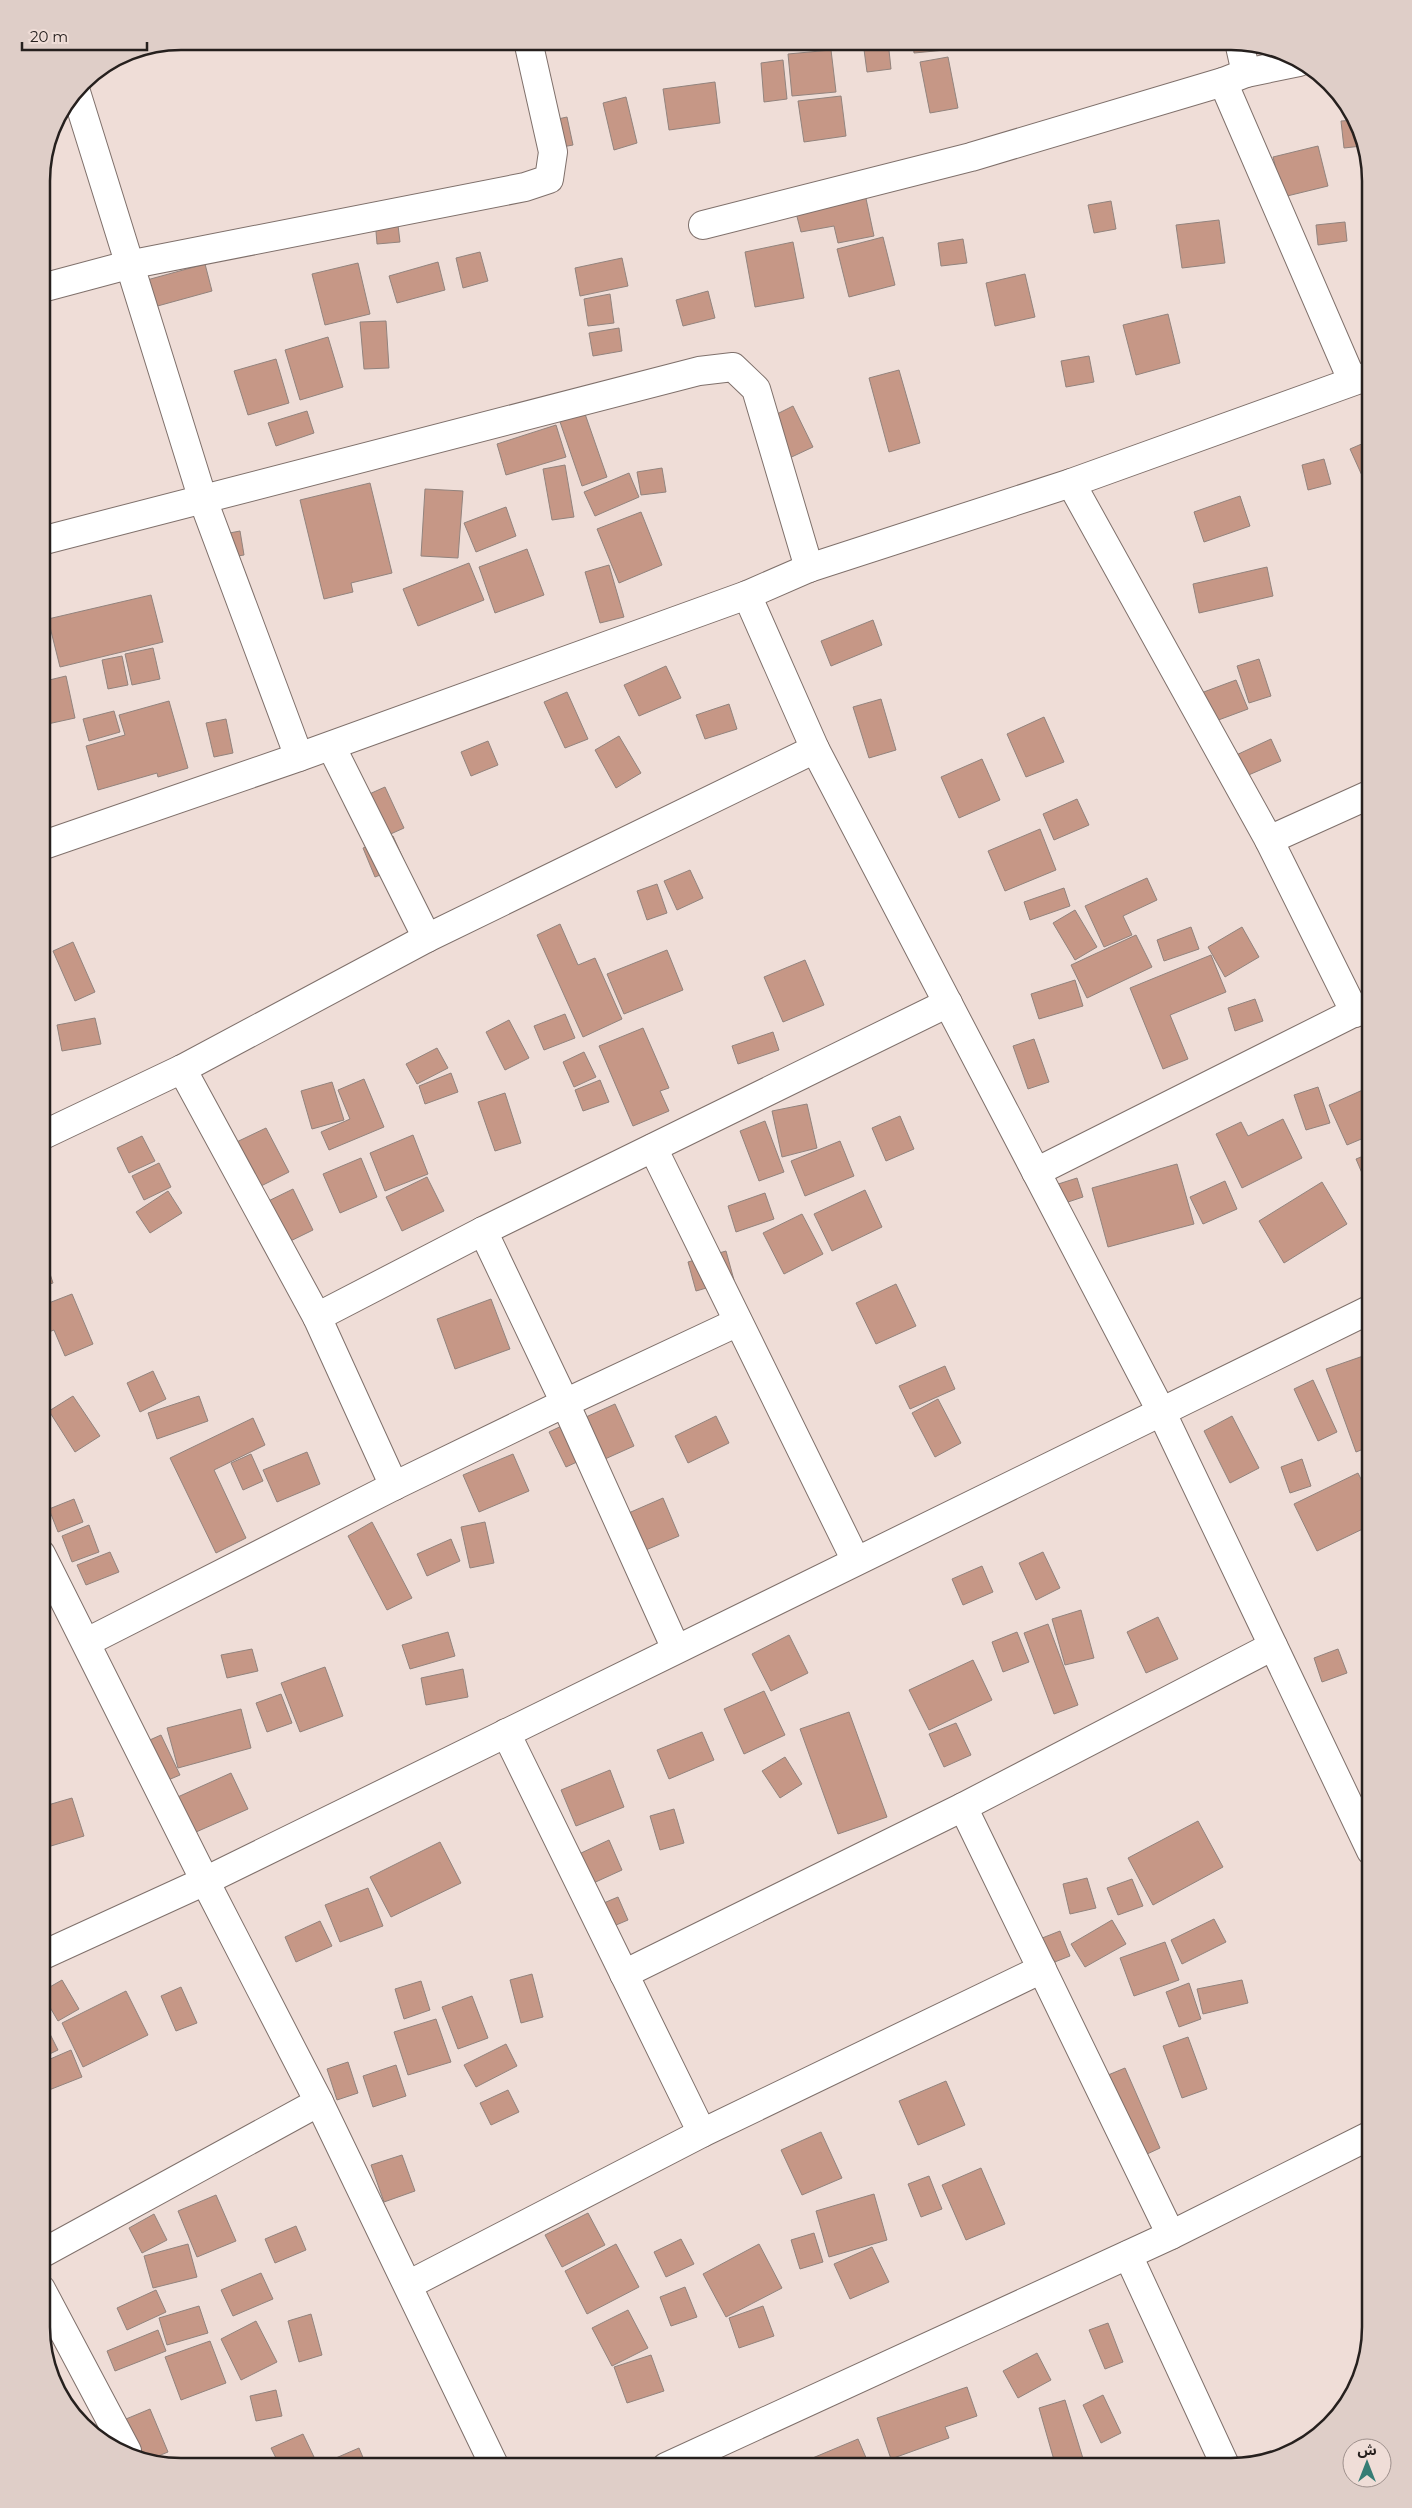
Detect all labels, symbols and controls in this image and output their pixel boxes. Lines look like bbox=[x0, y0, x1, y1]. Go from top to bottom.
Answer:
scale bar bbox=[22, 20, 148, 52]
text: 20 m bbox=[30, 27, 68, 46]
north arrow bbox=[1342, 2438, 1392, 2488]
text: ش bbox=[1357, 2441, 1377, 2459]

